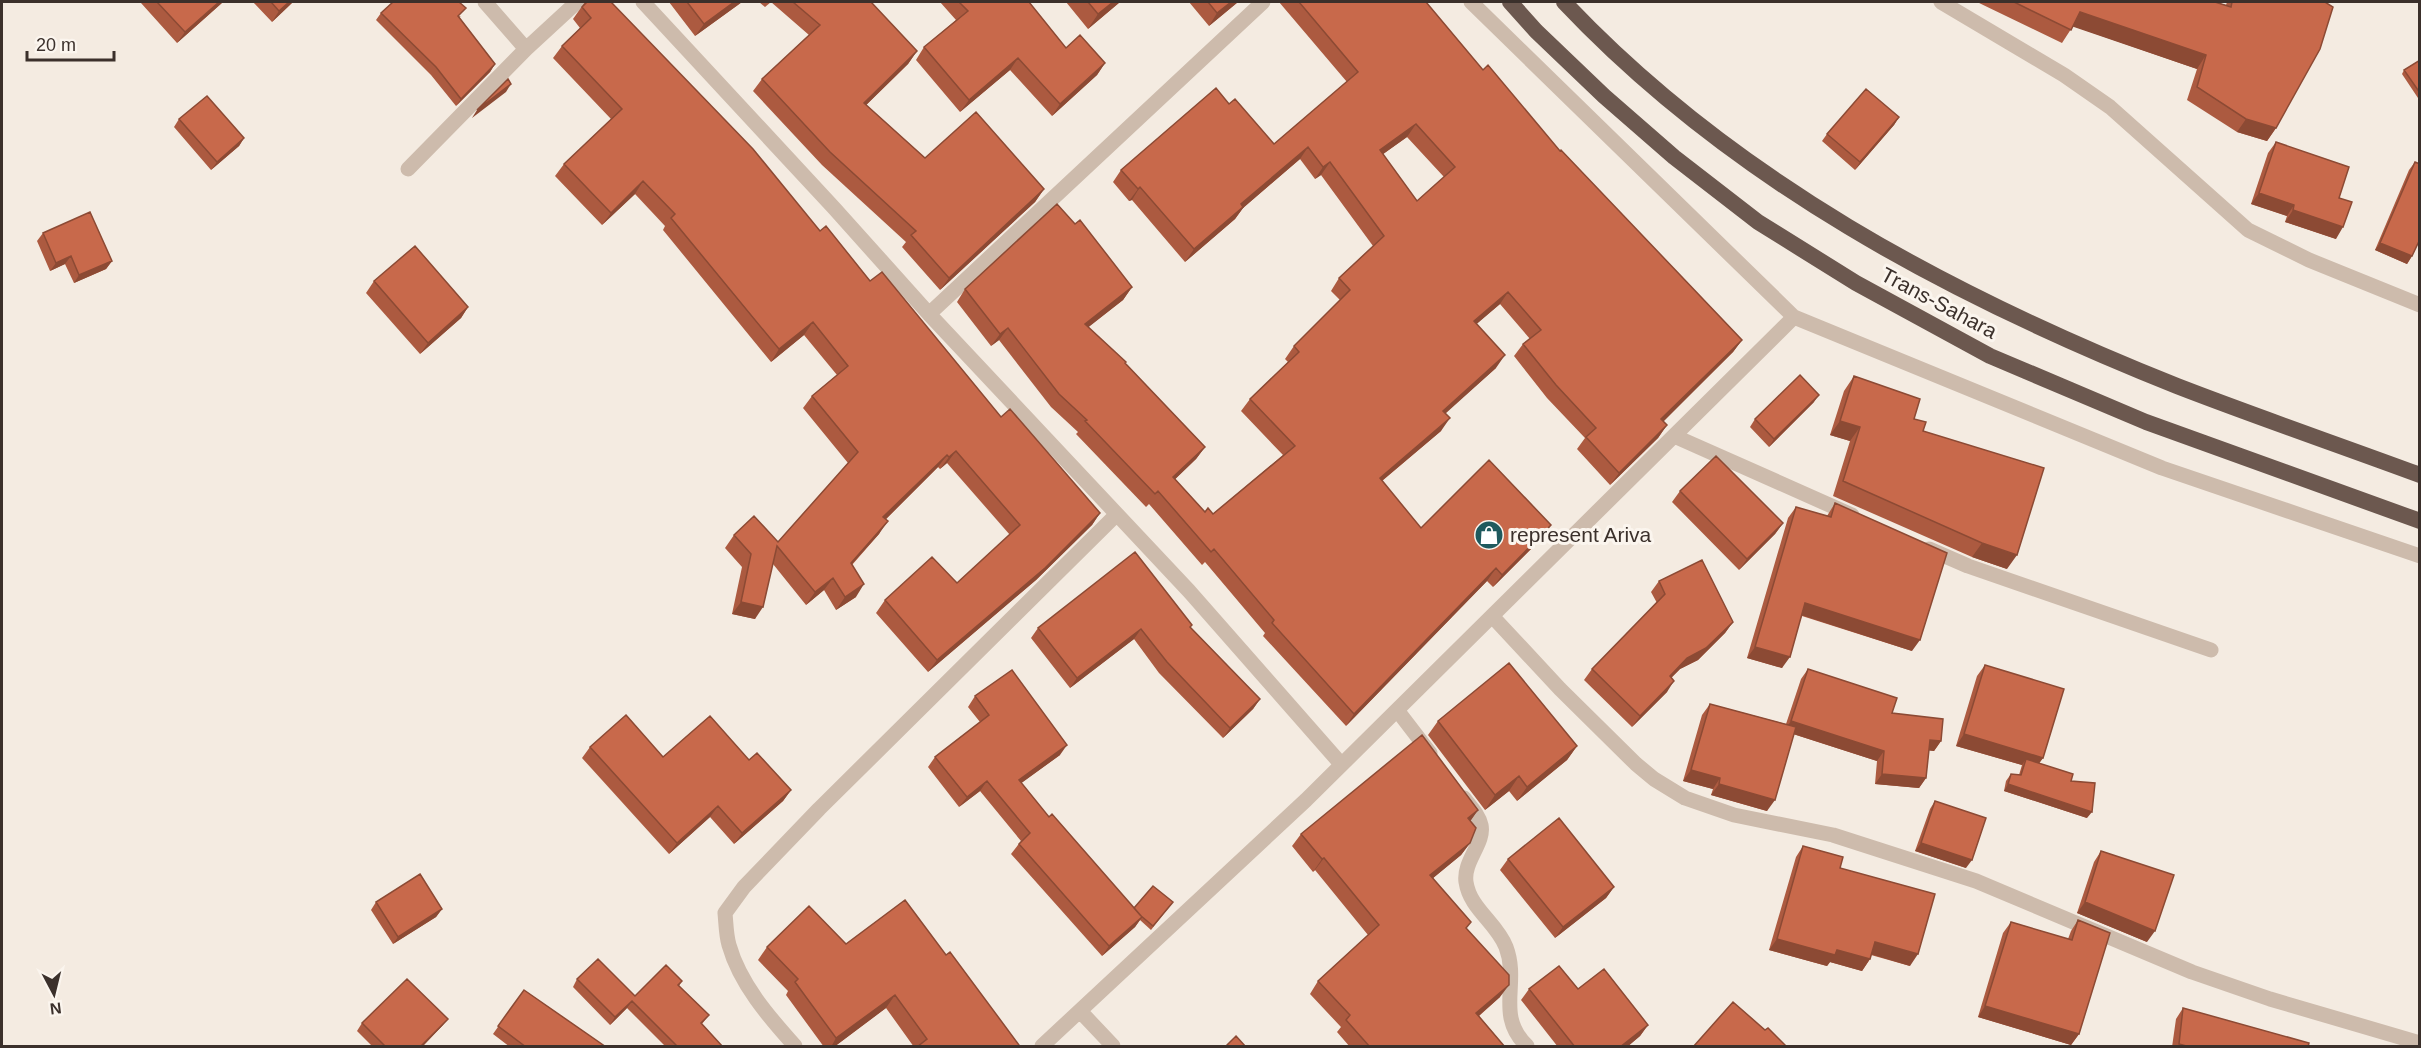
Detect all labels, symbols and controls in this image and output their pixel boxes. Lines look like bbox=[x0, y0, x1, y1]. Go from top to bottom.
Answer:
scale bar bbox=[27, 24, 114, 62]
text: 20 m bbox=[36, 35, 76, 55]
street label: Trans-Sahara bbox=[1877, 262, 2001, 343]
shop icon: represent Ariva bbox=[1473, 519, 1505, 551]
place label: represent Ariva bbox=[1510, 523, 1652, 546]
north arrow bbox=[24, 964, 84, 1024]
text: N bbox=[49, 999, 63, 1018]

